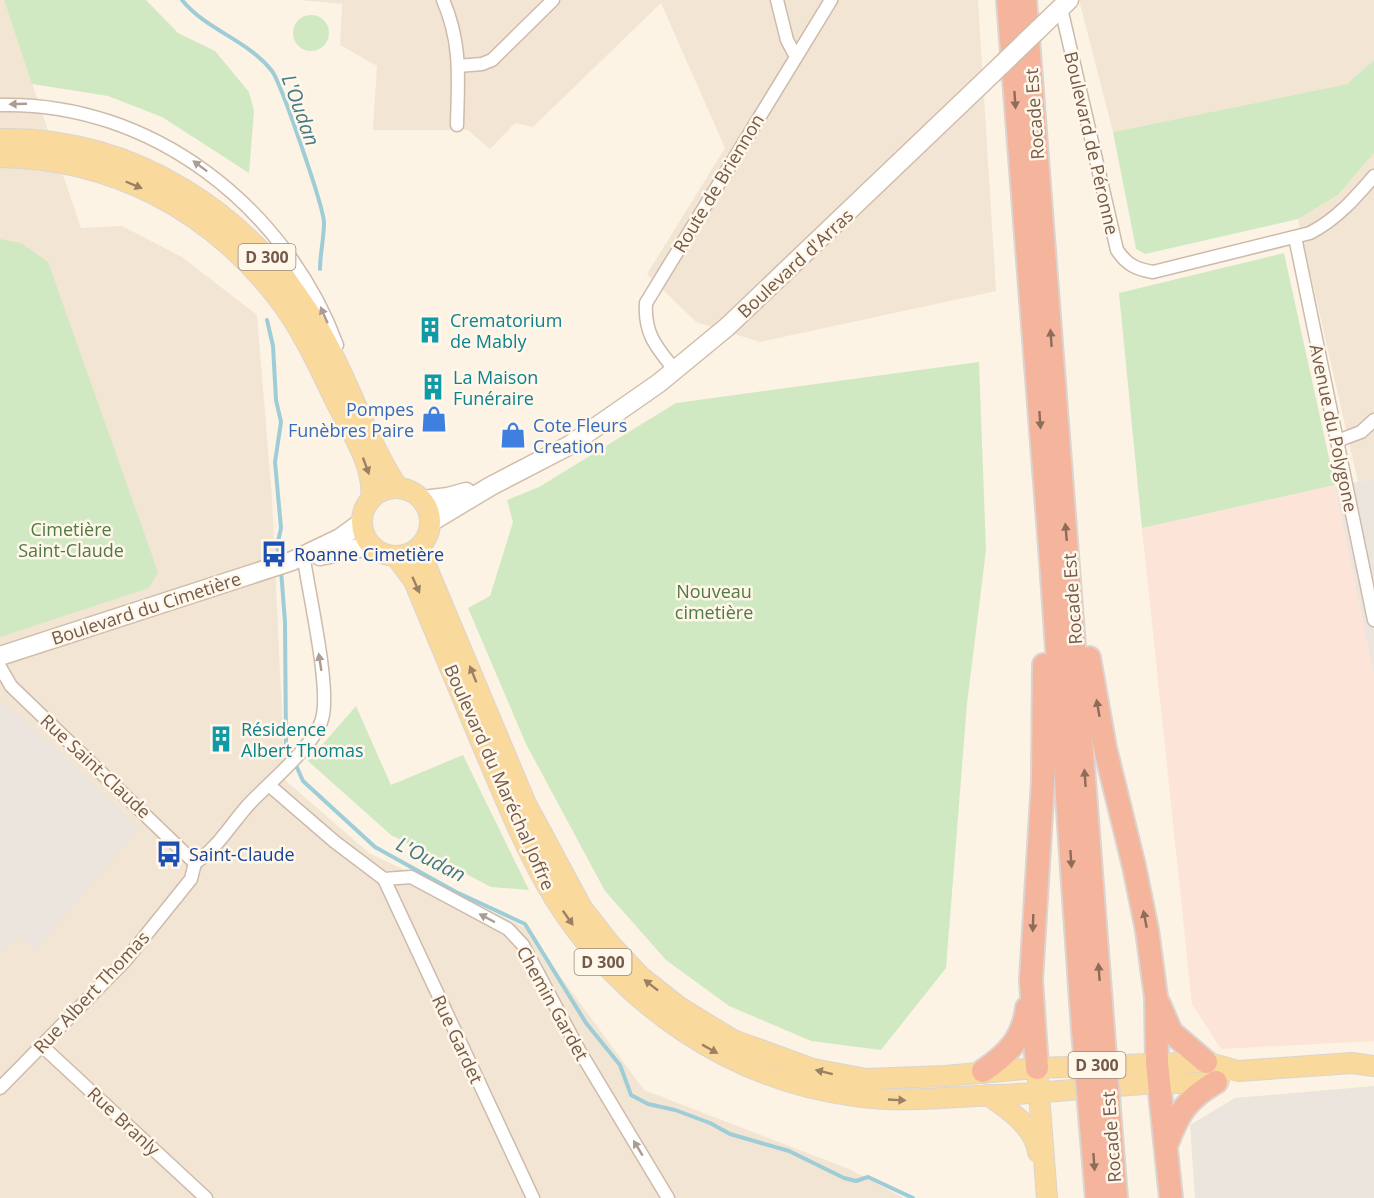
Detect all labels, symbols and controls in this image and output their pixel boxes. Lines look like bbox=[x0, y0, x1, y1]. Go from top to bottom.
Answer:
street label: Boulevard de Péronne bbox=[1059, 49, 1125, 237]
street label: Rocade Est bbox=[1019, 68, 1049, 160]
water label: L'Oudan bbox=[276, 71, 326, 149]
one-way arrow bbox=[1010, 91, 1020, 110]
one-way arrow bbox=[9, 100, 28, 109]
street label: Route de Briennon bbox=[667, 109, 769, 257]
one-way arrow bbox=[193, 161, 208, 173]
one-way arrow bbox=[126, 180, 144, 190]
street label: Boulevard d'Arras bbox=[732, 203, 858, 323]
road number: D 300 bbox=[238, 244, 296, 270]
one-way arrow bbox=[319, 305, 329, 323]
place label: Crematorium de Mably bbox=[450, 308, 562, 353]
building icon: Crematorium de Mably bbox=[415, 315, 445, 345]
one-way arrow bbox=[1046, 328, 1055, 347]
street label: Avenue du Polygone bbox=[1304, 342, 1364, 514]
place label: La Maison Funéraire bbox=[453, 365, 538, 410]
building icon: La Maison Funéraire bbox=[418, 372, 448, 402]
place label: Pompes Funèbres Paire bbox=[288, 397, 414, 442]
shop icon: Pompes Funèbres Paire bbox=[419, 404, 449, 434]
one-way arrow bbox=[1036, 411, 1045, 430]
place label: Cote Fleurs Creation bbox=[533, 413, 627, 458]
shop icon: Cote Fleurs Creation bbox=[498, 420, 528, 450]
one-way arrow bbox=[361, 457, 371, 475]
park label: Cimetière Saint-Claude bbox=[18, 517, 124, 562]
one-way arrow bbox=[1062, 522, 1071, 541]
bus stop icon: Roanne Cimetière bbox=[259, 539, 289, 569]
place label: Roanne Cimetière bbox=[294, 542, 444, 566]
street label: Rocade Est bbox=[1057, 553, 1087, 645]
street label: Boulevard du Cimetière bbox=[48, 566, 244, 650]
one-way arrow bbox=[411, 577, 420, 594]
park label: Nouveau cimetière bbox=[675, 579, 753, 624]
one-way arrow bbox=[315, 653, 324, 672]
street label: Boulevard du Maréchal Joffre bbox=[439, 660, 561, 894]
one-way arrow bbox=[468, 665, 477, 683]
one-way arrow bbox=[1093, 698, 1102, 717]
street label: Rue Saint-Claude bbox=[36, 709, 156, 823]
place label: Résidence Albert Thomas bbox=[241, 717, 364, 762]
building icon: Résidence Albert Thomas bbox=[206, 724, 236, 754]
one-way arrow bbox=[1080, 768, 1089, 787]
water label: L'Oudan bbox=[392, 830, 470, 888]
bus stop icon: Saint-Claude bbox=[154, 839, 184, 869]
place label: Saint-Claude bbox=[189, 842, 295, 866]
one-way arrow bbox=[1066, 850, 1075, 869]
one-way arrow bbox=[562, 909, 574, 925]
one-way arrow bbox=[1140, 909, 1149, 928]
one-way arrow bbox=[478, 913, 495, 923]
one-way arrow bbox=[1028, 914, 1038, 933]
street label: Rue Albert Thomas bbox=[28, 926, 154, 1058]
street label: Chemin Gardet bbox=[512, 941, 594, 1065]
road number: D 300 bbox=[574, 949, 632, 975]
one-way arrow bbox=[1094, 963, 1104, 982]
one-way arrow bbox=[644, 980, 659, 992]
street label: Rue Gardet bbox=[427, 991, 489, 1087]
one-way arrow bbox=[702, 1044, 719, 1054]
road number: D 300 bbox=[1068, 1052, 1126, 1078]
one-way arrow bbox=[815, 1066, 833, 1076]
street label: Rue Branly bbox=[83, 1081, 166, 1161]
street label: Rocade Est bbox=[1096, 1091, 1126, 1183]
one-way arrow bbox=[887, 1095, 906, 1104]
one-way arrow bbox=[632, 1140, 643, 1156]
one-way arrow bbox=[1089, 1153, 1099, 1172]

